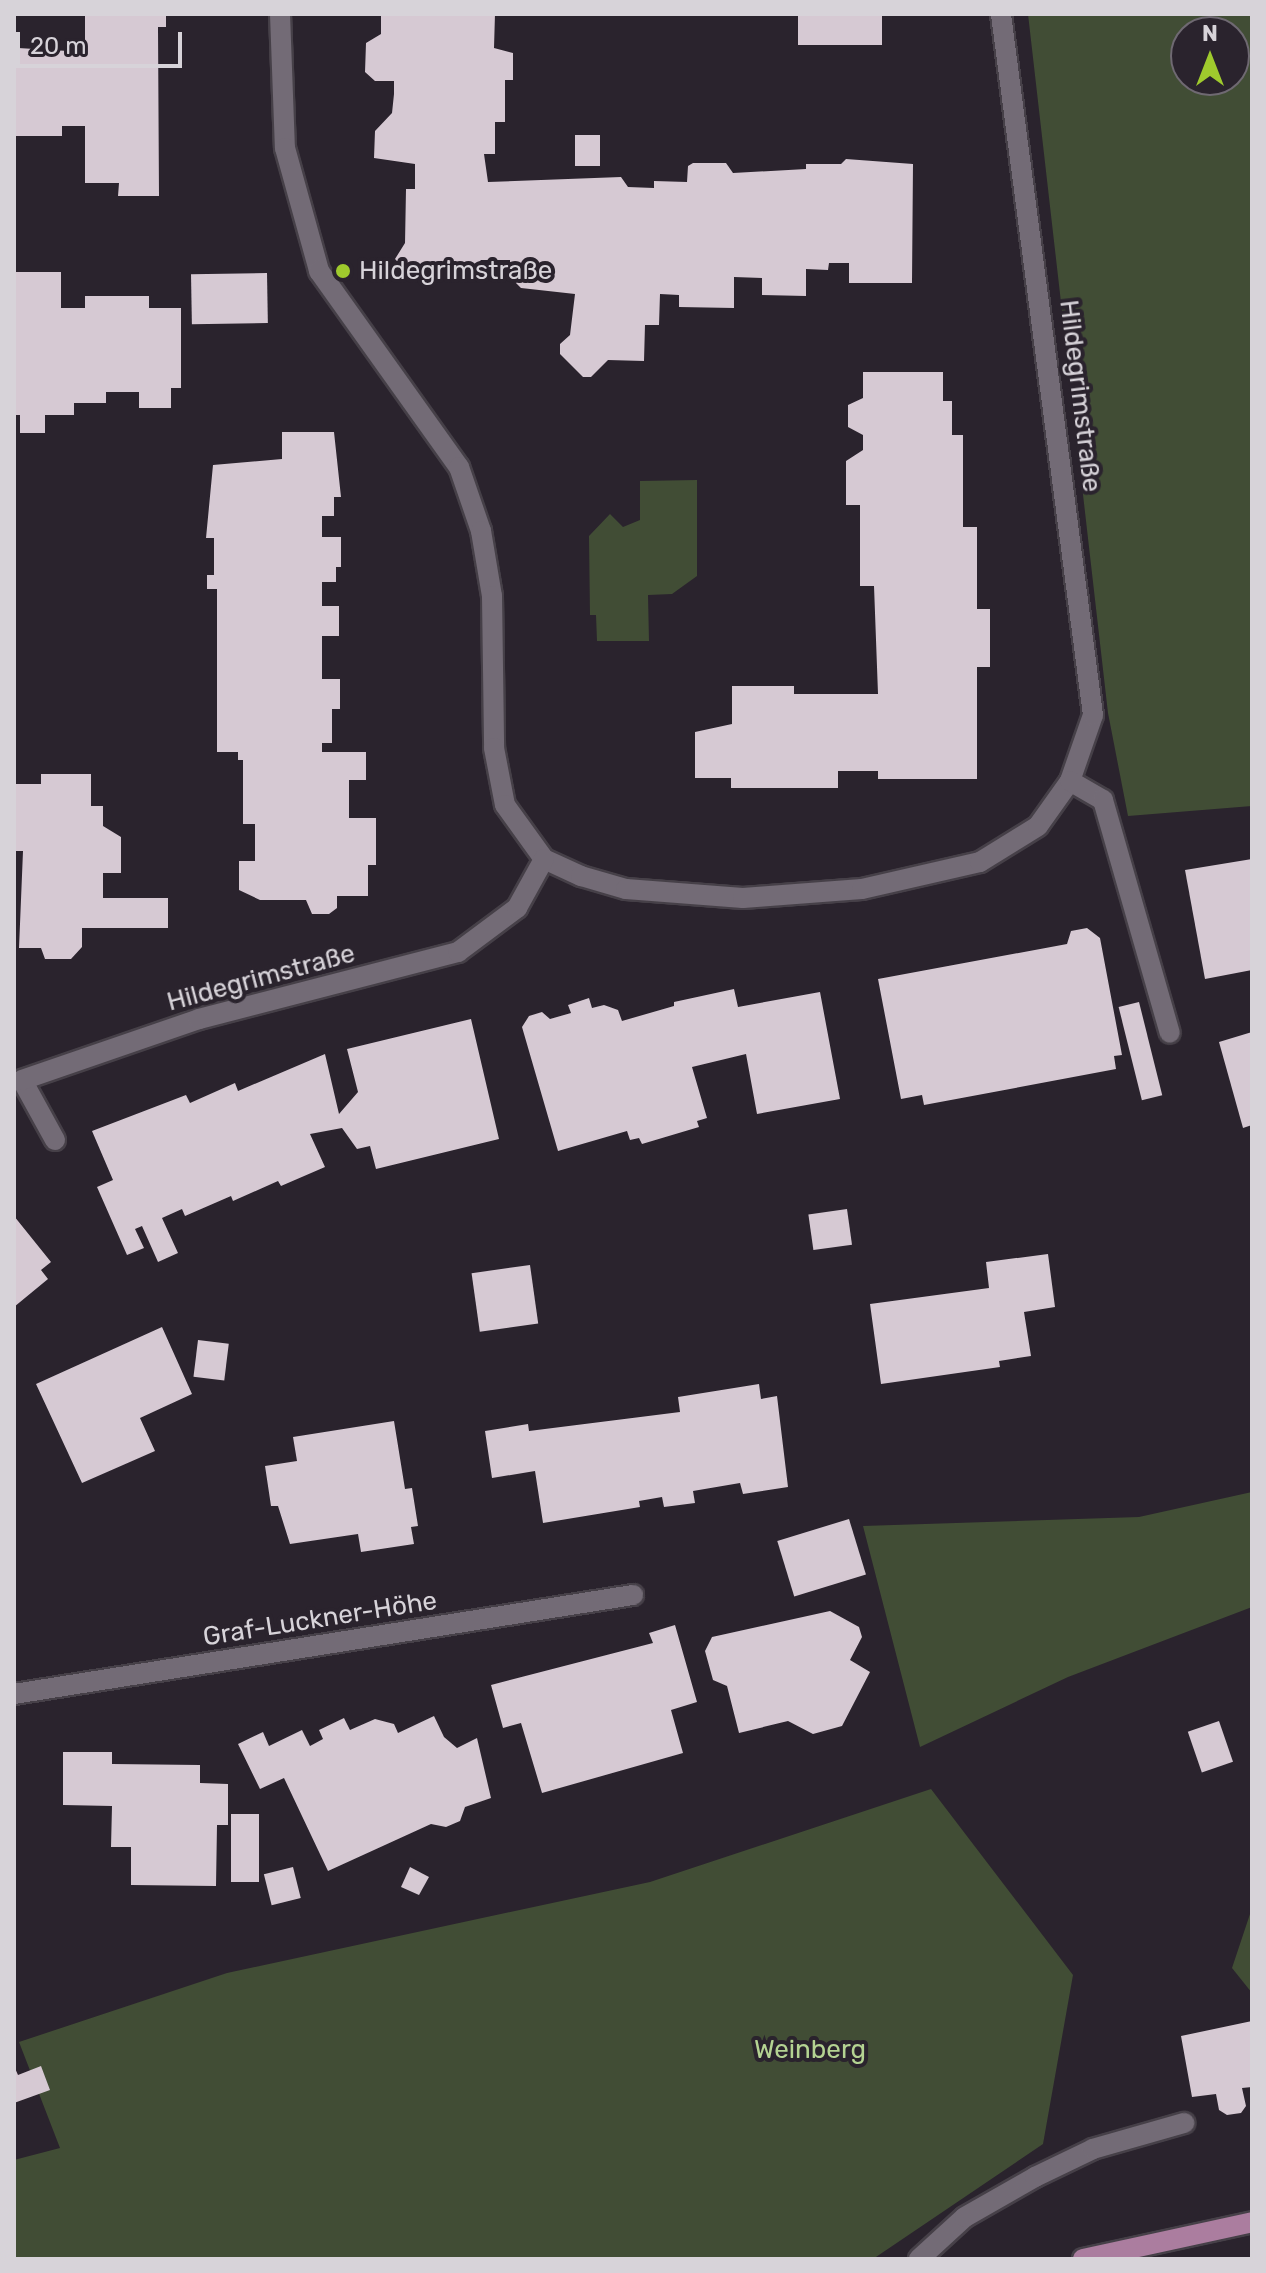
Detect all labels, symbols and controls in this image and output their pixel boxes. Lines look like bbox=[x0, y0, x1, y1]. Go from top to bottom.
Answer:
scale bar bbox=[20, 16, 186, 66]
north arrow bbox=[1170, 16, 1250, 96]
text: N bbox=[1202, 20, 1218, 47]
text: 20 m bbox=[30, 32, 87, 60]
place label: Hildegrimstraße bbox=[359, 255, 552, 287]
marker: Hildegrimstraße bbox=[334, 262, 352, 280]
street label: Hildegrimstraße bbox=[1053, 298, 1107, 494]
street label: Hildegrimstraße bbox=[164, 938, 358, 1018]
street label: Graf-Luckner-Höhe bbox=[201, 1585, 439, 1653]
park label: Weinberg bbox=[754, 2034, 866, 2066]

